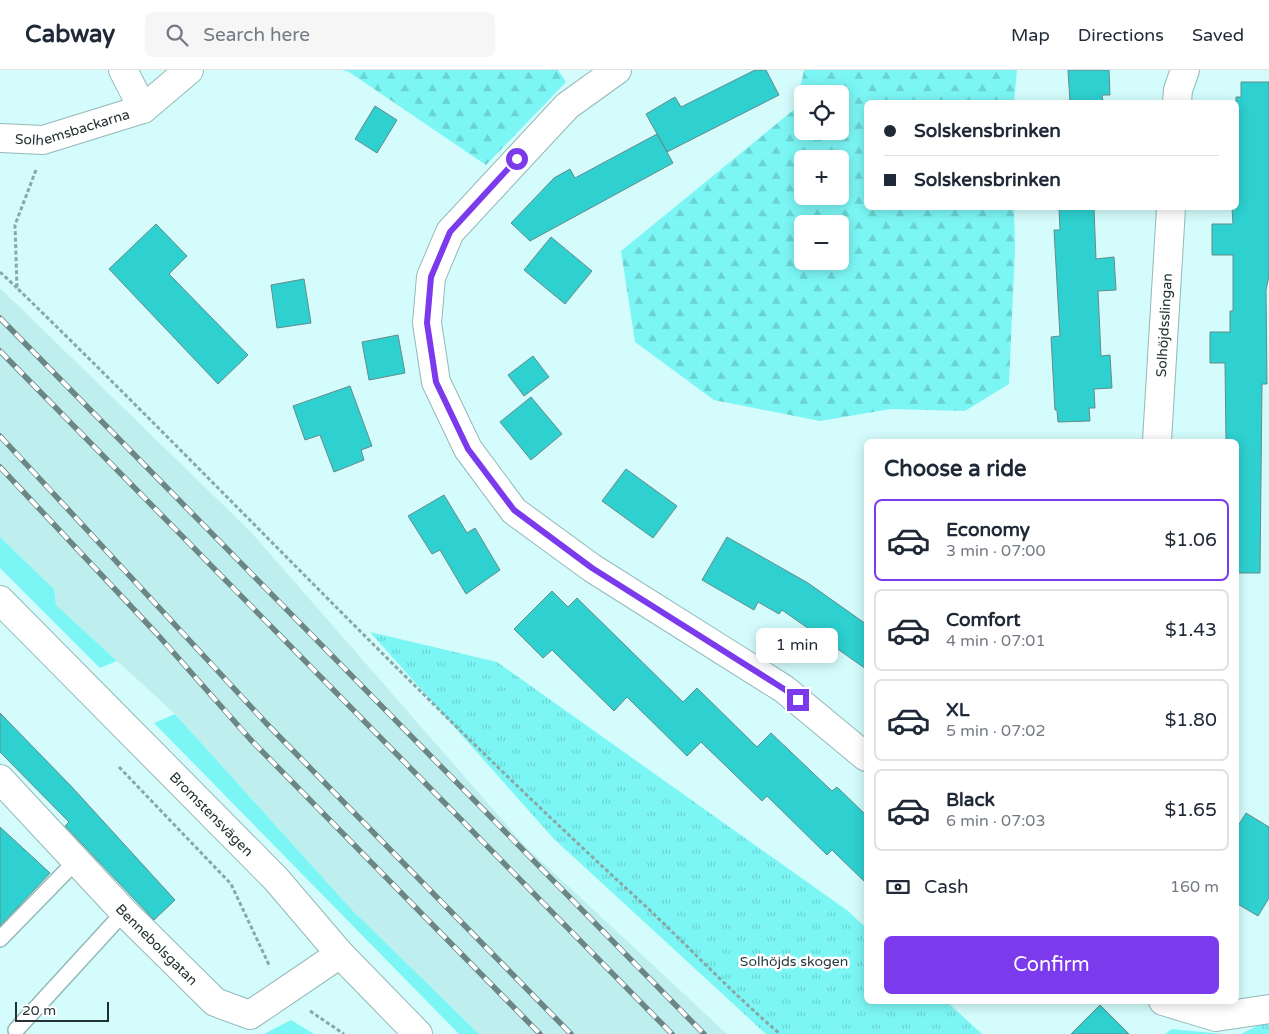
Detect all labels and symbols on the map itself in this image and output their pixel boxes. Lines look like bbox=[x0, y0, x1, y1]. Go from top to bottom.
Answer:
street label: Solhemsbackarna bbox=[15, 106, 132, 149]
route start bbox=[506, 148, 528, 170]
street label: Solhöjdsslingan bbox=[1153, 273, 1176, 378]
callout: 1 min bbox=[757, 628, 839, 662]
route end bbox=[787, 689, 809, 711]
street label: Bromstensvägen bbox=[166, 769, 257, 860]
street label: Bennebolsgatan bbox=[112, 901, 201, 989]
park label: Solhöjds skogen bbox=[740, 953, 848, 970]
scale bar bbox=[15, 999, 109, 1022]

